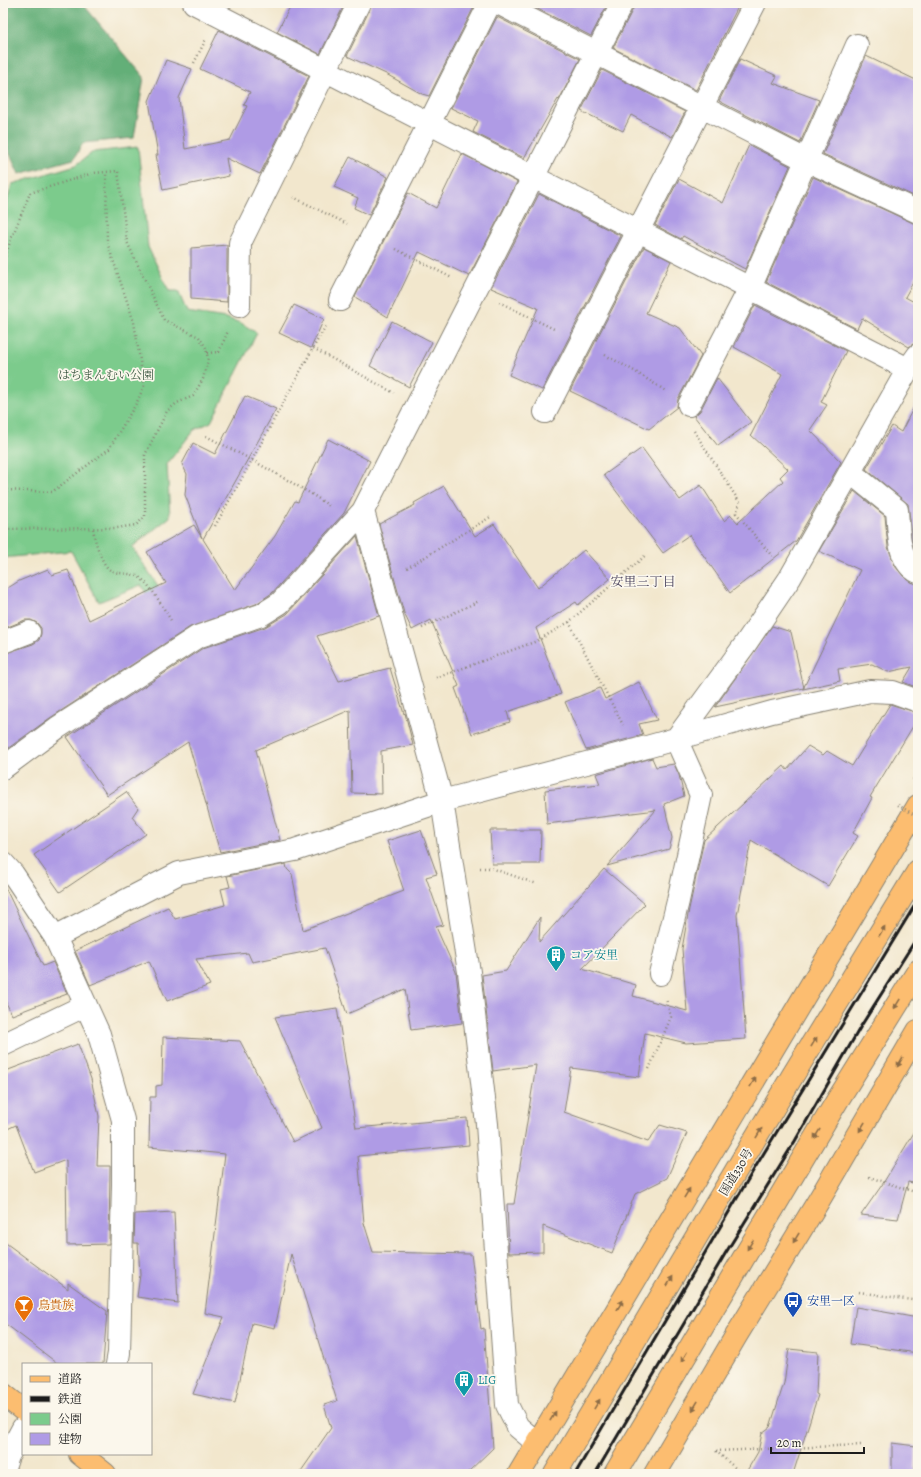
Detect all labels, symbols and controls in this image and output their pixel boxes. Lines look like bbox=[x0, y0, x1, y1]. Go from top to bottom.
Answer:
park label: はちまんむい公園 bbox=[58, 367, 154, 383]
district label: 安里三丁目 bbox=[610, 573, 676, 590]
one-way arrow bbox=[878, 925, 885, 937]
building icon: コア安里 bbox=[545, 944, 567, 972]
place label: コア安里 bbox=[570, 947, 618, 963]
one-way arrow bbox=[894, 998, 901, 1010]
one-way arrow bbox=[810, 1036, 817, 1048]
one-way arrow bbox=[897, 1056, 904, 1068]
one-way arrow bbox=[750, 1076, 757, 1088]
one-way arrow bbox=[859, 1121, 866, 1133]
one-way arrow bbox=[755, 1127, 762, 1139]
one-way arrow bbox=[813, 1128, 820, 1140]
street label: 国道330号 bbox=[716, 1145, 756, 1199]
one-way arrow bbox=[683, 1188, 691, 1198]
one-way arrow bbox=[792, 1232, 799, 1244]
one-way arrow bbox=[746, 1239, 753, 1251]
one-way arrow bbox=[667, 1275, 674, 1287]
bus stop icon: 安里一区 bbox=[782, 1290, 804, 1318]
place label: 安里一区 bbox=[807, 1293, 855, 1309]
bar icon: 鳥貴族 bbox=[13, 1294, 35, 1322]
place label: 鳥貴族 bbox=[38, 1297, 74, 1313]
one-way arrow bbox=[617, 1299, 624, 1311]
one-way arrow bbox=[680, 1351, 687, 1363]
legend bbox=[22, 1363, 152, 1455]
building icon: LIG bbox=[453, 1369, 475, 1397]
text: 道路 bbox=[58, 1371, 82, 1387]
place label: LIG bbox=[478, 1372, 496, 1388]
text: 鉄道 bbox=[57, 1391, 82, 1407]
one-way arrow bbox=[593, 1398, 600, 1410]
one-way arrow bbox=[691, 1400, 698, 1412]
text: 公園 bbox=[58, 1411, 82, 1427]
one-way arrow bbox=[549, 1411, 557, 1421]
scale bar bbox=[771, 1429, 864, 1455]
text: 建物 bbox=[58, 1431, 82, 1447]
text: 20 m bbox=[777, 1435, 801, 1451]

